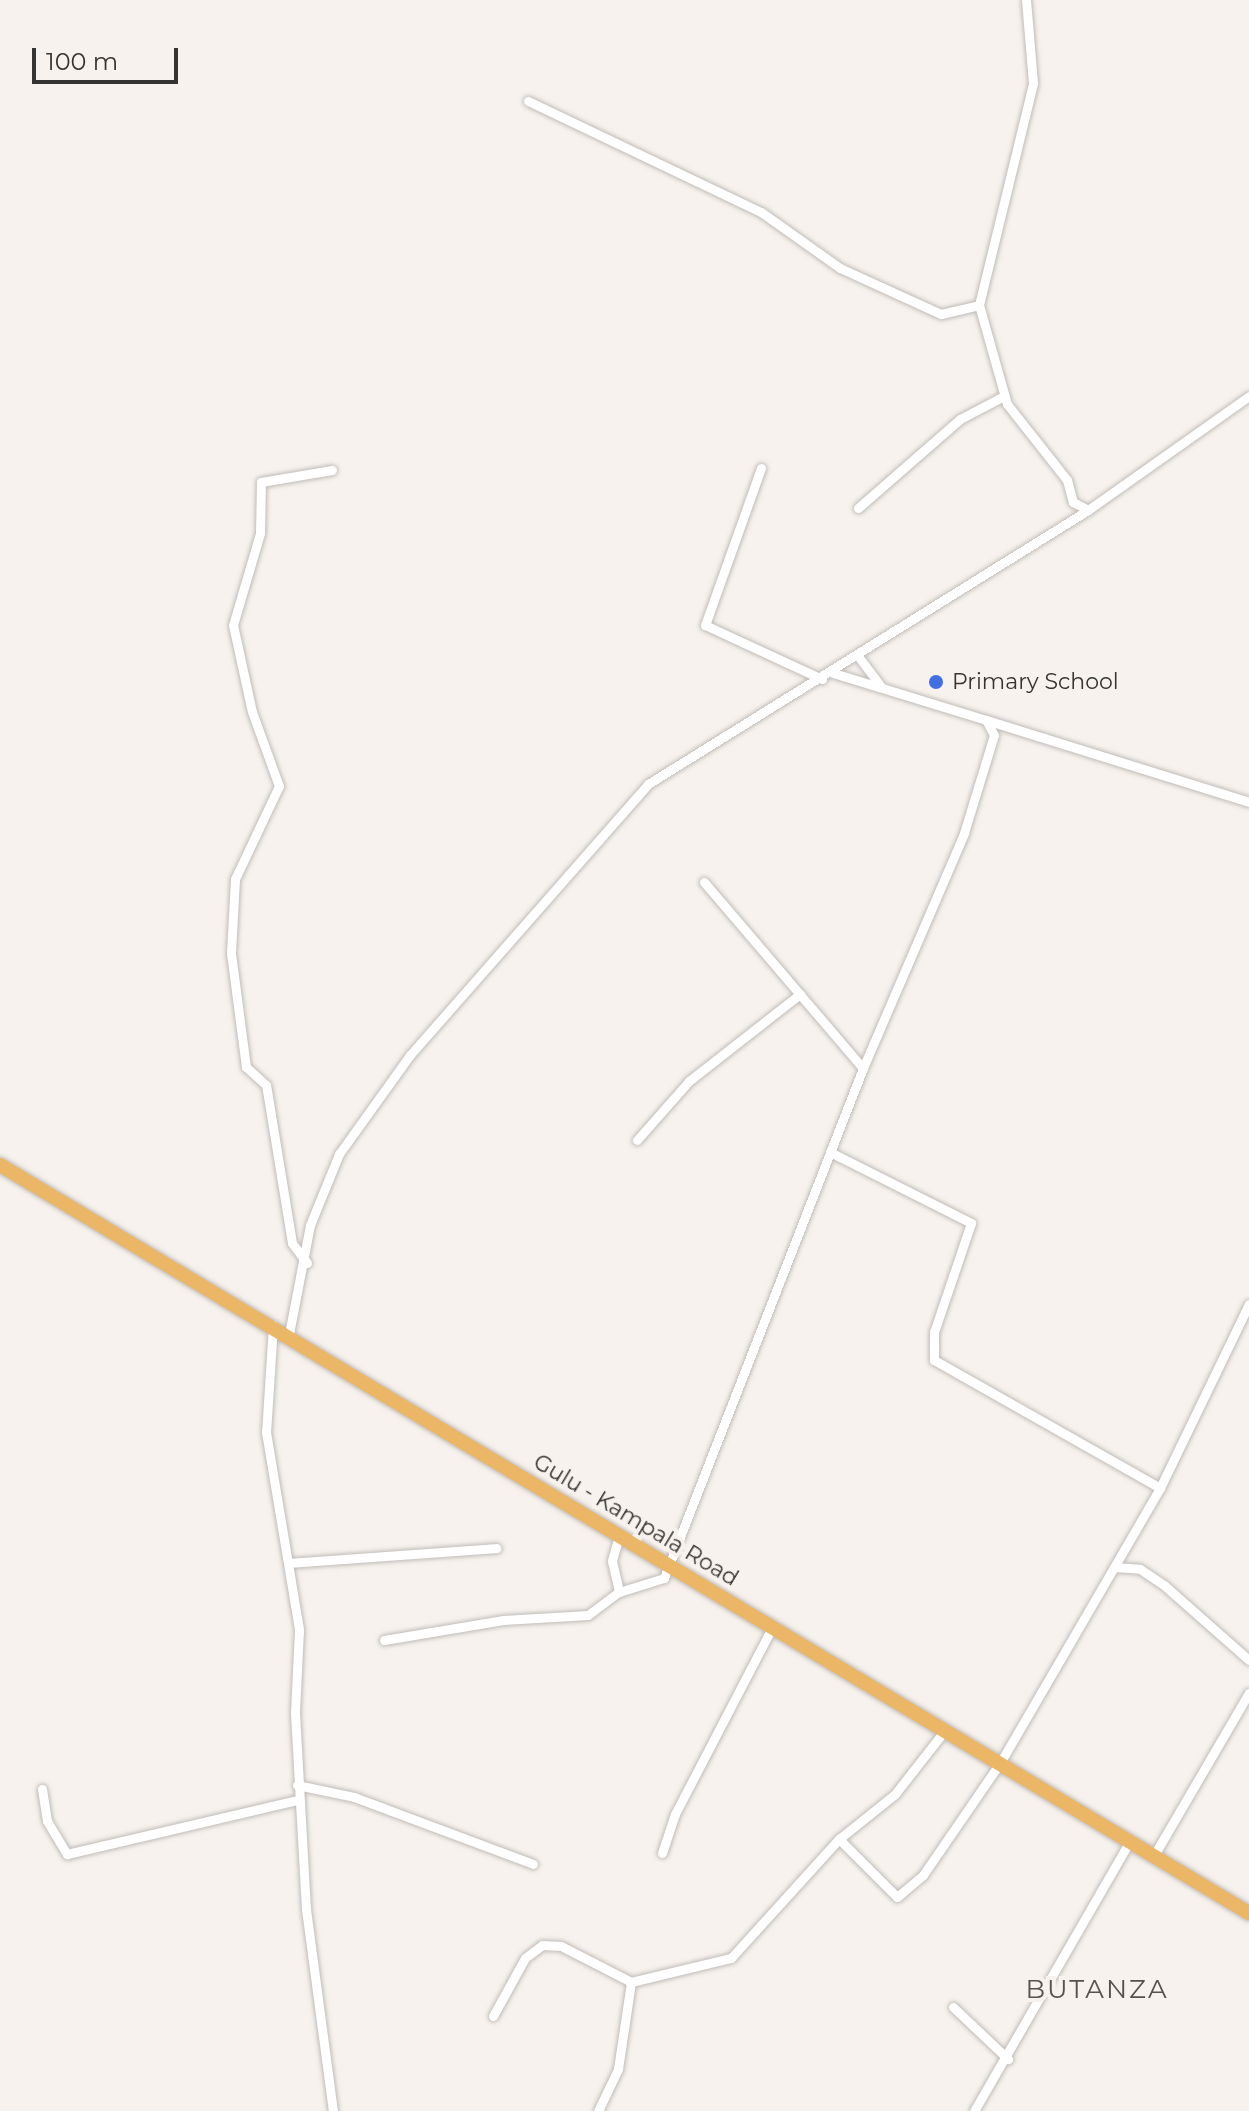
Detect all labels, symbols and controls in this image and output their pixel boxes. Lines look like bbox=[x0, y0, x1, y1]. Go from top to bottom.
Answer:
scale bar bbox=[36, 32, 182, 82]
text: 100 m bbox=[46, 47, 118, 76]
place label: Primary School bbox=[952, 669, 1119, 695]
marker: Primary School bbox=[927, 673, 945, 691]
street label: Gulu - Kampala Road bbox=[529, 1448, 743, 1592]
district label: BUTANZA bbox=[1025, 1974, 1169, 2006]

